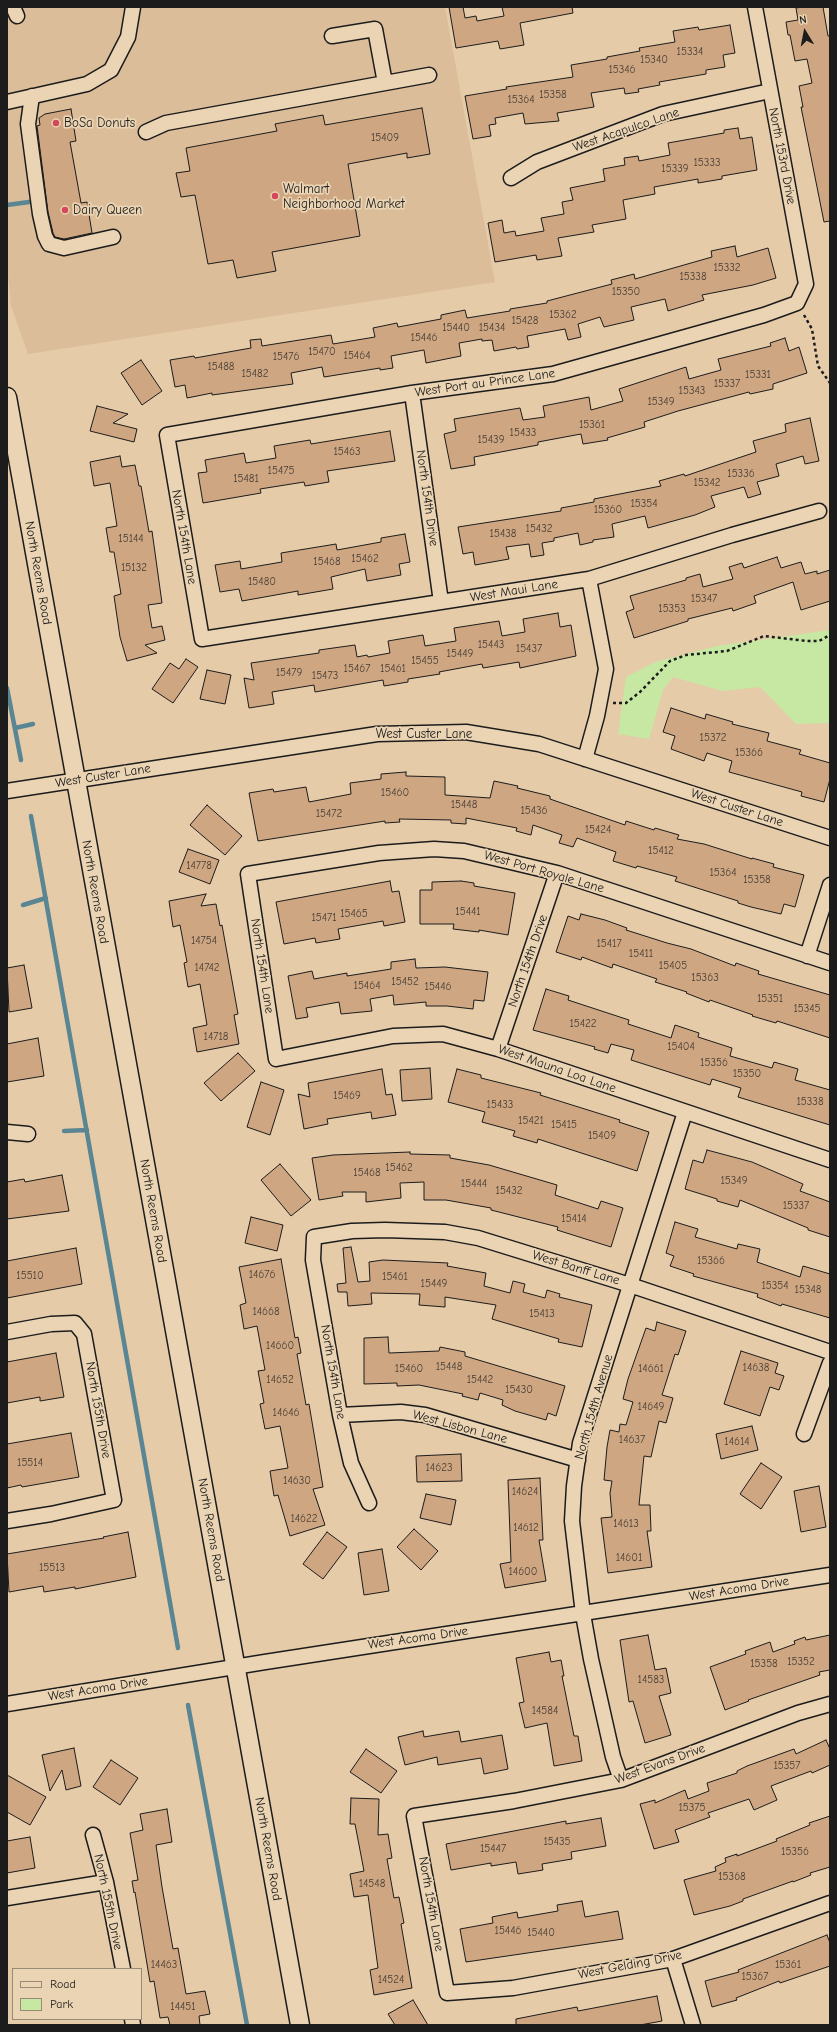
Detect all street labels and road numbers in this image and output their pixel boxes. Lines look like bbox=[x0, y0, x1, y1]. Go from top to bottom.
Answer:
street label: West Acapulco Lane bbox=[571, 104, 681, 156]
street label: North 153rd Drive bbox=[765, 106, 799, 206]
street label: West Port au Prince Lane bbox=[414, 365, 556, 401]
street label: North 154th Drive bbox=[413, 449, 441, 547]
street label: North 154th Lane bbox=[168, 488, 200, 586]
street label: North Reems Road bbox=[21, 520, 55, 626]
street label: West Maui Lane bbox=[469, 576, 559, 606]
street label: West Custer Lane bbox=[376, 726, 472, 742]
street label: West Custer Lane bbox=[54, 761, 152, 791]
street label: West Custer Lane bbox=[689, 786, 785, 830]
street label: North Reems Road bbox=[78, 839, 112, 945]
street label: West Port Royale Lane bbox=[482, 847, 606, 897]
street label: North 154th Drive bbox=[505, 913, 551, 1009]
street label: North 154th Lane bbox=[247, 917, 277, 1015]
street label: West Mauna Loa Lane bbox=[496, 1041, 618, 1097]
street label: North Reems Road bbox=[136, 1158, 170, 1264]
street label: West Banff Lane bbox=[530, 1247, 622, 1289]
street label: North 154th Lane bbox=[317, 1323, 349, 1421]
street label: North 154th Avenue bbox=[572, 1353, 616, 1461]
street label: North 155th Drive bbox=[82, 1360, 114, 1460]
street label: West Lisbon Lane bbox=[411, 1407, 509, 1447]
street label: North Reems Road bbox=[194, 1477, 228, 1583]
street label: West Acoma Drive bbox=[688, 1573, 790, 1605]
street label: West Acoma Drive bbox=[367, 1623, 469, 1653]
street label: West Acoma Drive bbox=[47, 1673, 149, 1705]
street label: West Evans Drive bbox=[613, 1740, 707, 1788]
street label: North Reems Road bbox=[251, 1796, 285, 1902]
street label: North 155th Drive bbox=[90, 1853, 126, 1951]
street label: North 154th Lane bbox=[415, 1855, 447, 1953]
street label: West Gelding Drive bbox=[577, 1947, 683, 1983]

